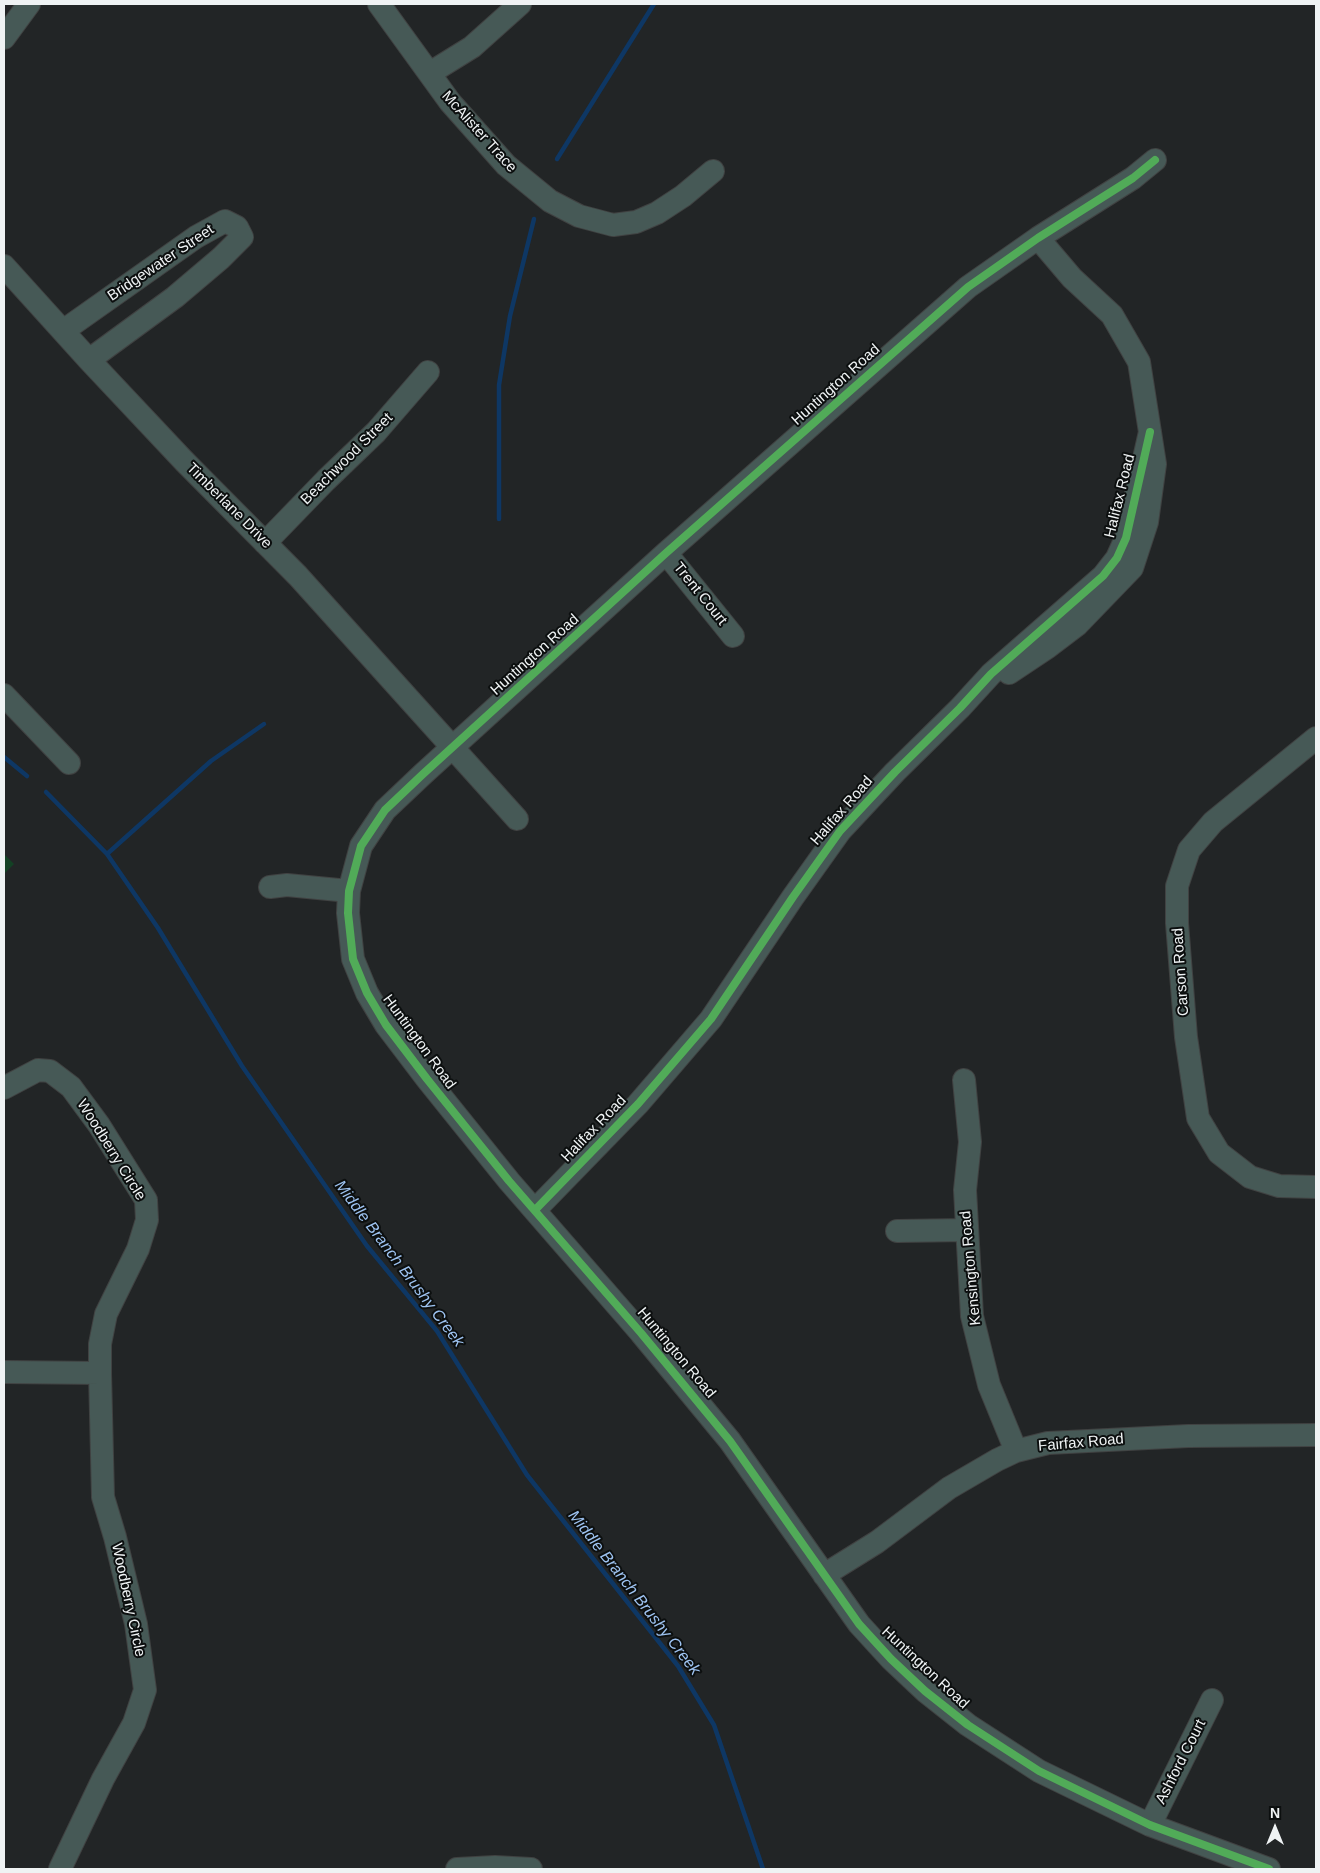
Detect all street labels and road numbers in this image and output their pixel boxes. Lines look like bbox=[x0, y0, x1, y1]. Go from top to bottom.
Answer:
street label: McAlister Trace bbox=[438, 87, 520, 177]
street label: Bridgewater Street bbox=[104, 221, 218, 305]
street label: Huntington Road bbox=[788, 341, 884, 429]
street label: Beachwood Street bbox=[297, 409, 397, 509]
street label: Halifax Road bbox=[1101, 452, 1139, 540]
street label: Timberlane Drive bbox=[182, 459, 276, 553]
street label: Trent Court bbox=[669, 559, 731, 629]
street label: Huntington Road bbox=[487, 611, 583, 699]
street label: Halifax Road bbox=[807, 773, 877, 849]
street label: Carson Road bbox=[1169, 927, 1193, 1017]
street label: Huntington Road bbox=[379, 991, 459, 1093]
street label: Halifax Road bbox=[558, 1092, 630, 1166]
street label: Woodberry Circle bbox=[73, 1096, 149, 1204]
street label: Kensington Road bbox=[957, 1210, 985, 1326]
street label: Huntington Road bbox=[633, 1304, 719, 1402]
street label: Fairfax Road bbox=[1037, 1430, 1125, 1456]
street label: Woodberry Circle bbox=[107, 1542, 149, 1658]
street label: Huntington Road bbox=[878, 1623, 972, 1713]
street label: Ashford Court bbox=[1152, 1717, 1210, 1807]

